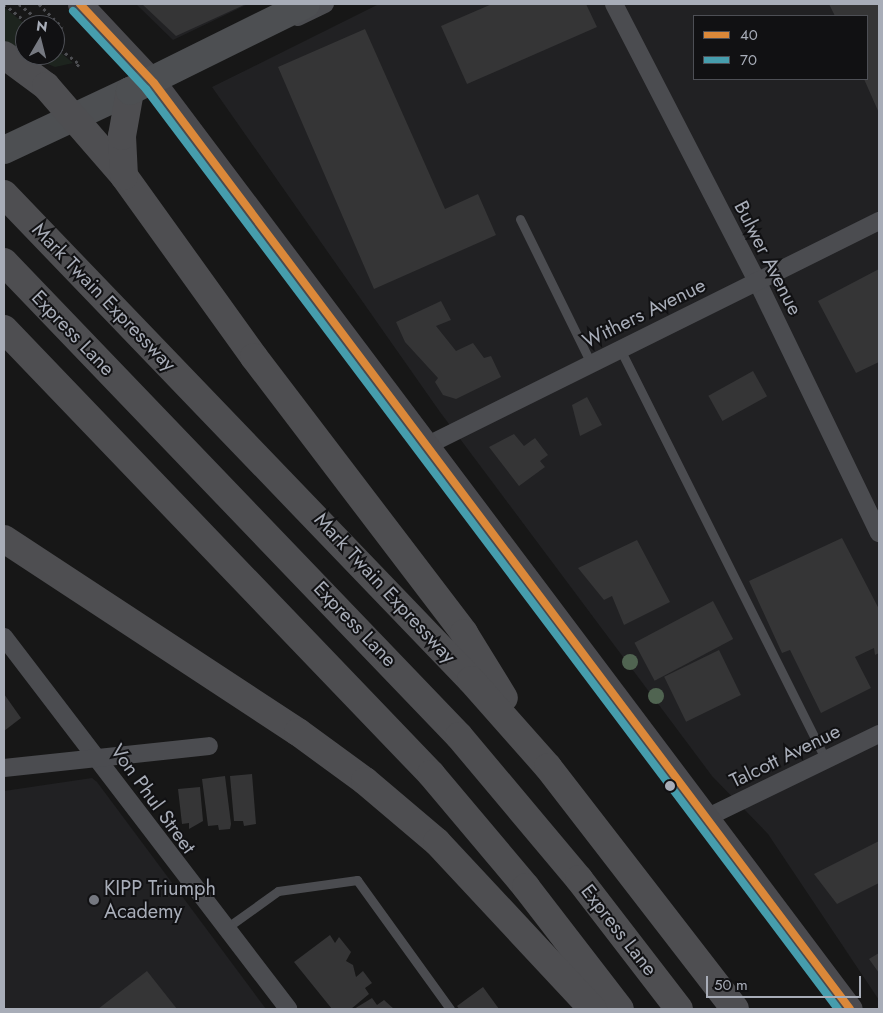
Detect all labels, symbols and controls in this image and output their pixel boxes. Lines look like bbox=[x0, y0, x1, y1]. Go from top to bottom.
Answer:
north arrow bbox=[15, 15, 65, 65]
text: N bbox=[35, 15, 49, 37]
legend bbox=[693, 15, 868, 80]
text: 40 bbox=[740, 24, 758, 46]
text: 70 bbox=[740, 49, 757, 71]
street label: Bulwer Avenue bbox=[729, 197, 807, 319]
street label: Mark Twain Expressway bbox=[27, 218, 181, 376]
street label: Withers Avenue bbox=[579, 273, 709, 353]
street label: Express Lane bbox=[26, 285, 120, 381]
street label: Mark Twain Expressway bbox=[309, 508, 461, 668]
street label: Express Lane bbox=[308, 576, 402, 672]
street label: Talcott Avenue bbox=[726, 719, 844, 793]
street label: Von Phul Street bbox=[105, 740, 201, 858]
unlabelled marker bbox=[665, 781, 675, 791]
place label: KIPP Triumph Academy bbox=[104, 876, 216, 923]
street label: Express Lane bbox=[576, 880, 662, 980]
marker: KIPP Triumph Academy bbox=[88, 894, 100, 906]
scale bar bbox=[708, 966, 863, 998]
text: 50 m bbox=[714, 974, 748, 996]

